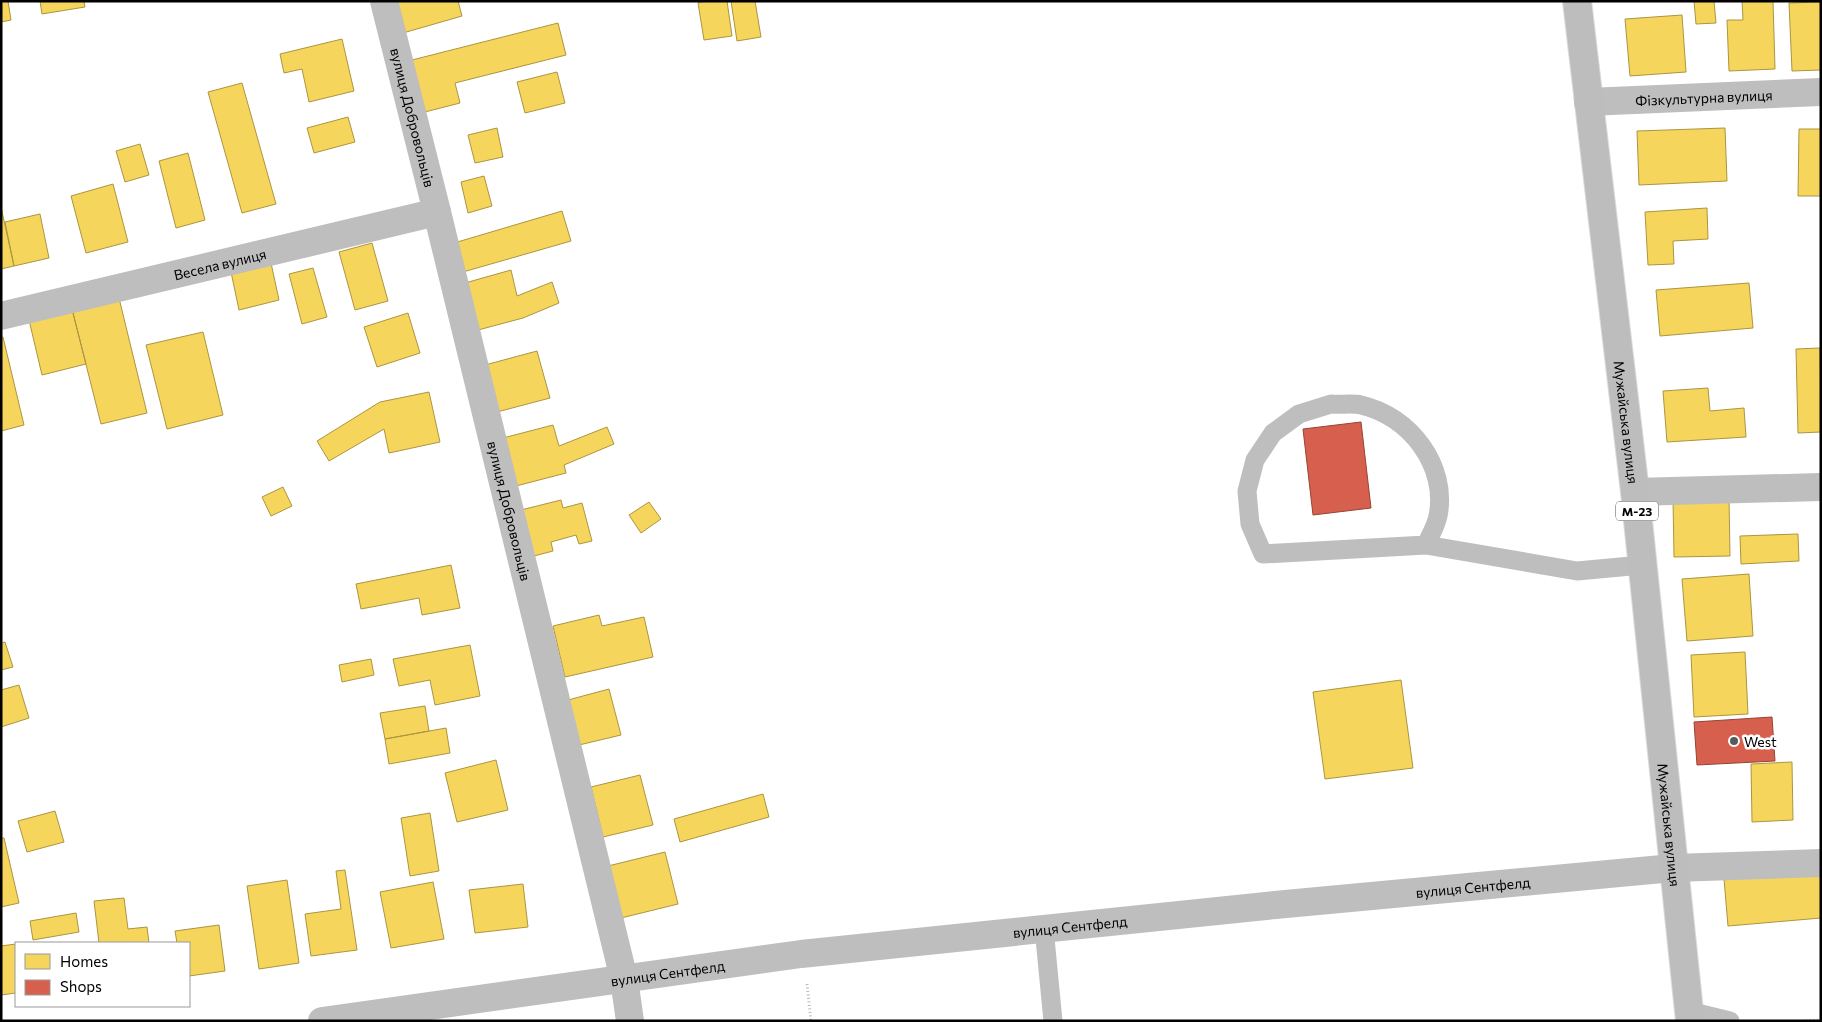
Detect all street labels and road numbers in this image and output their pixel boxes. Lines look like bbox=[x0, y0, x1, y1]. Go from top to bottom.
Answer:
street label: вулиця Добровольців bbox=[388, 46, 439, 189]
street label: Фізкультурна вулиця bbox=[1635, 86, 1773, 108]
street label: Весела вулиця bbox=[172, 245, 268, 283]
street label: Мужайська вулиця bbox=[1611, 359, 1642, 485]
street label: вулиця Добровольців bbox=[485, 439, 535, 582]
road number: М-23 bbox=[1616, 502, 1658, 520]
street label: Мужайська вулиця bbox=[1655, 762, 1684, 887]
street label: вулиця Сентфелд bbox=[1415, 873, 1531, 900]
street label: вулиця Сентфелд bbox=[1012, 912, 1128, 941]
street label: вулиця Сентфелд bbox=[610, 956, 726, 989]

